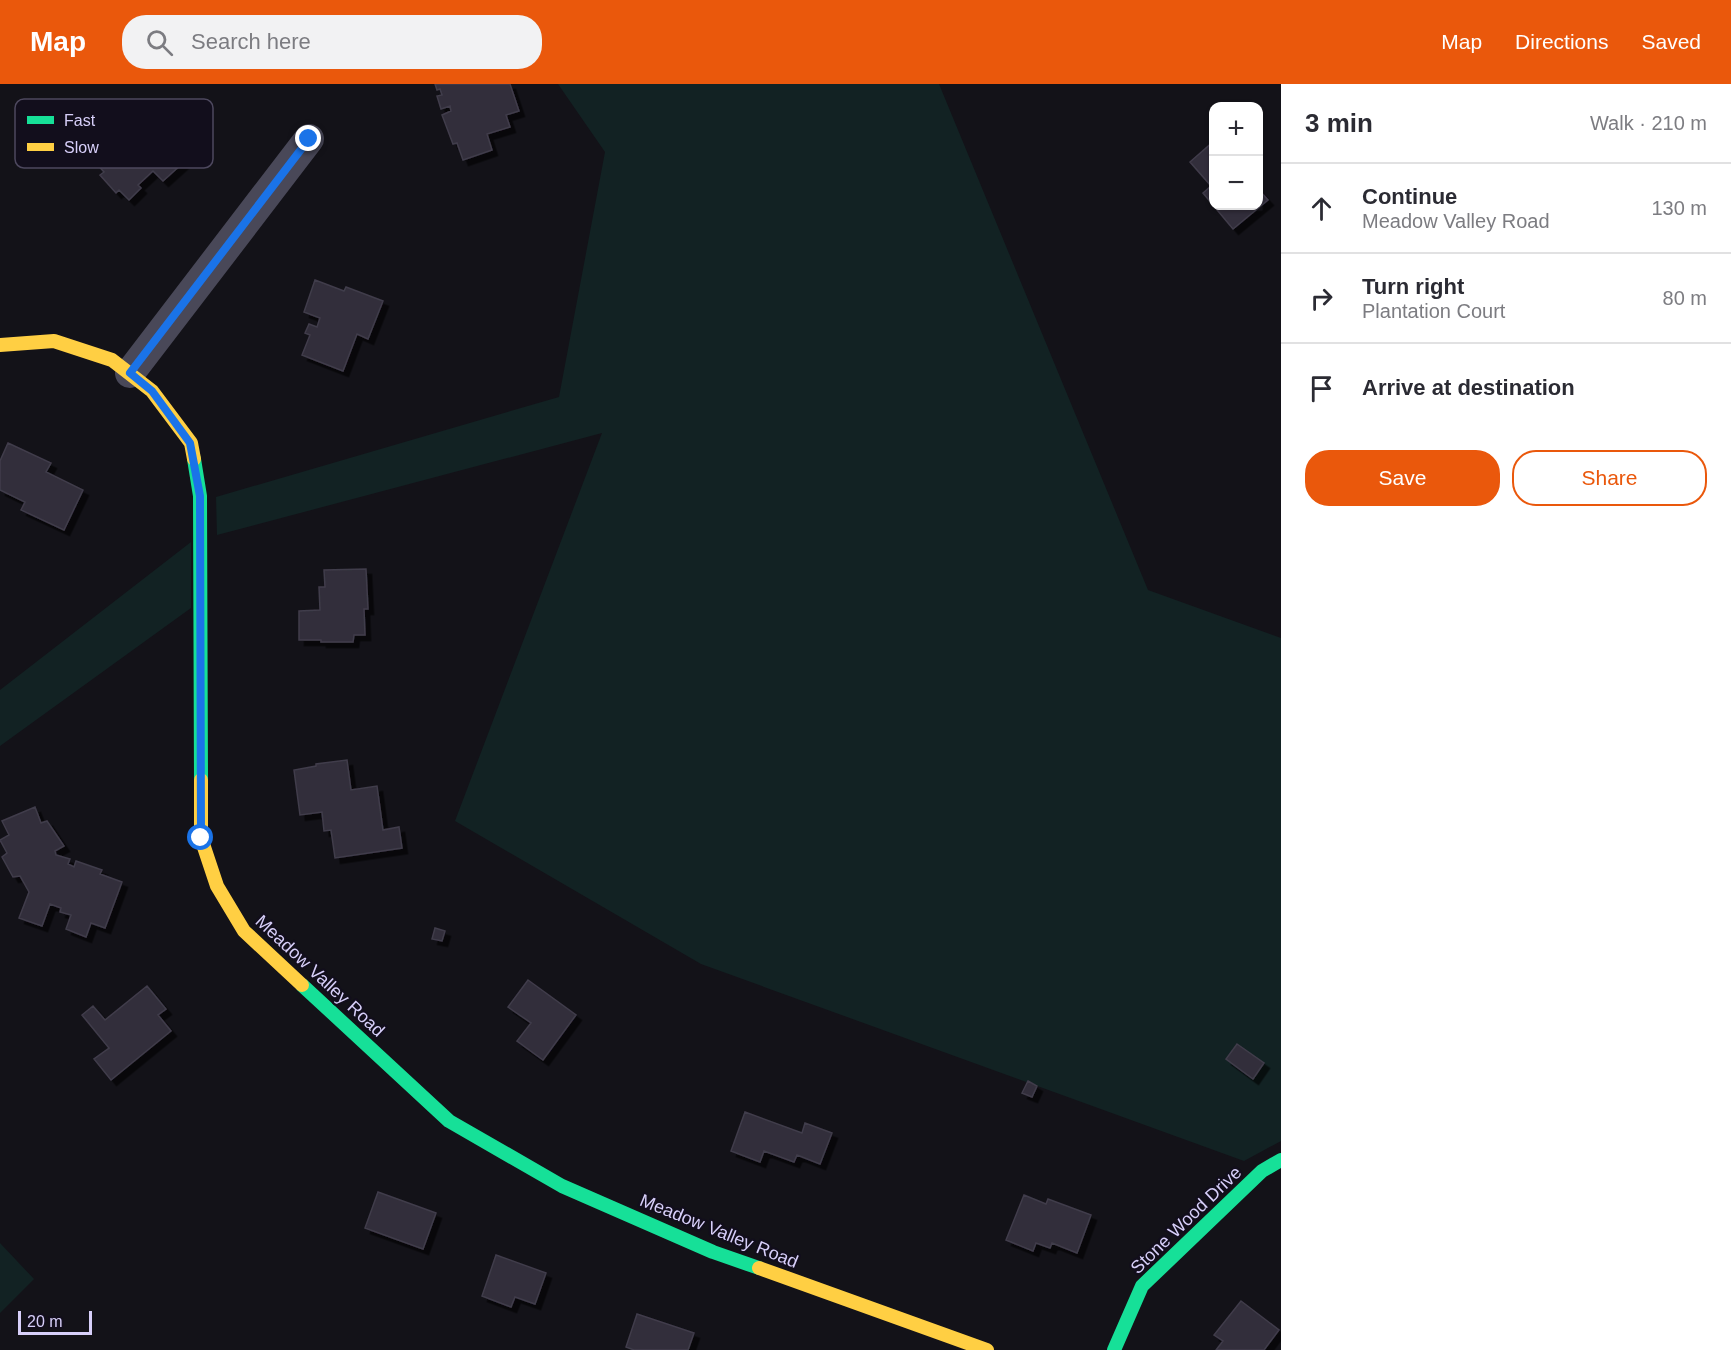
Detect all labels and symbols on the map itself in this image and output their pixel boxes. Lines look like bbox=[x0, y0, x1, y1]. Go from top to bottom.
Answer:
legend bbox=[15, 99, 213, 168]
text: Fast bbox=[64, 112, 96, 129]
route end bbox=[295, 125, 321, 151]
text: Slow bbox=[64, 139, 99, 156]
route start bbox=[187, 824, 213, 850]
street label: Meadow Valley Road bbox=[251, 911, 389, 1041]
street label: Stone Wood Drive bbox=[1127, 1162, 1245, 1278]
street label: Meadow Valley Road bbox=[637, 1190, 801, 1272]
scale bar bbox=[18, 1308, 92, 1336]

